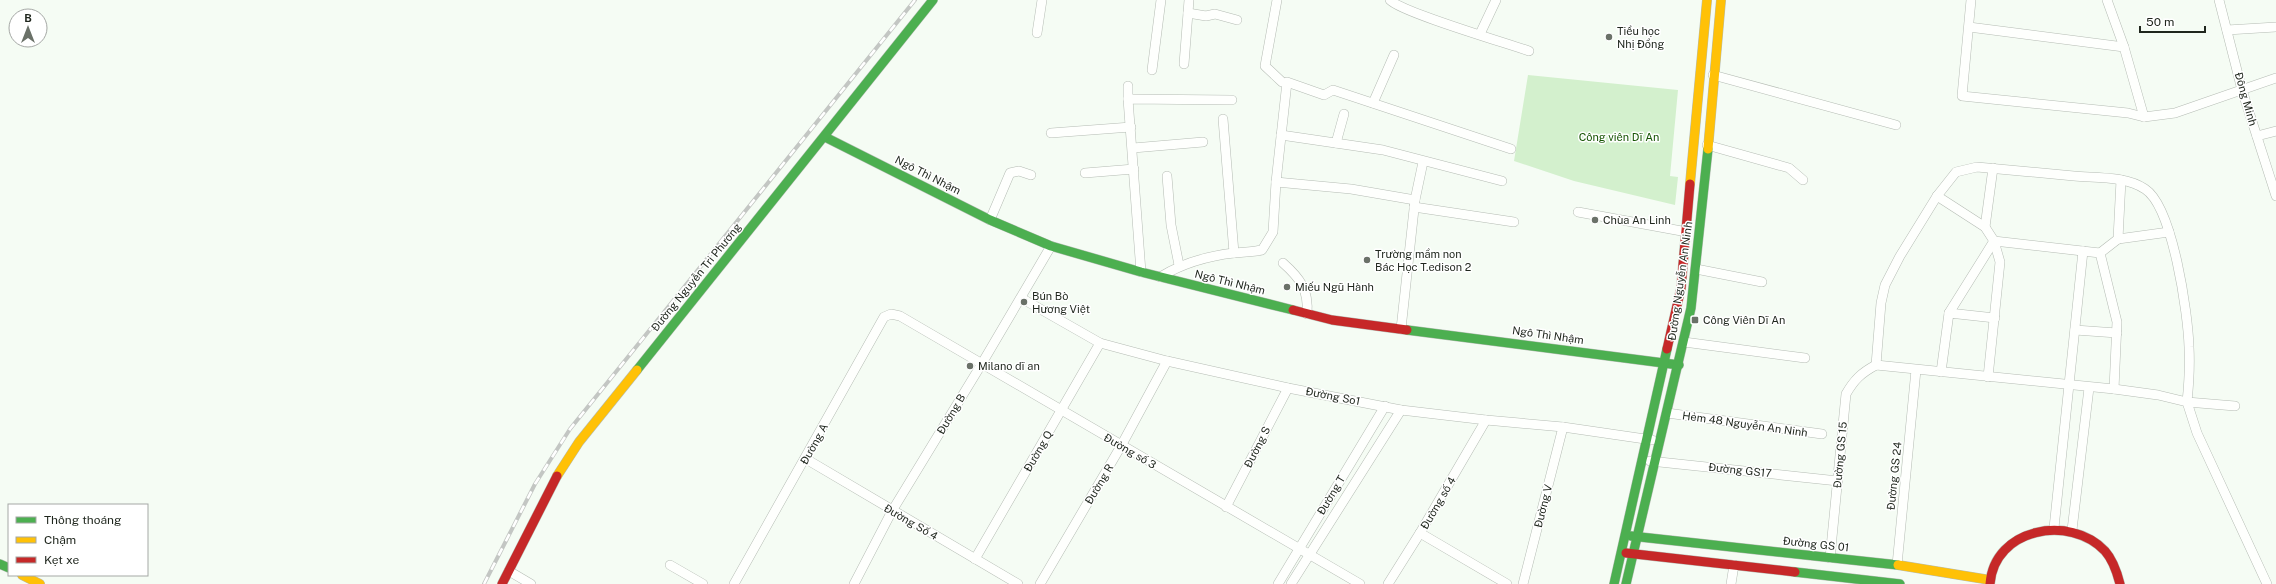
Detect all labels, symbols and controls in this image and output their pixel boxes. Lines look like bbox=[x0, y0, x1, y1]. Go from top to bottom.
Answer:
north arrow bbox=[8, 8, 48, 48]
scale bar bbox=[2140, 8, 2205, 34]
text: B bbox=[24, 12, 32, 24]
text: 50 m bbox=[2146, 15, 2174, 29]
place label: Tiểu học Nhị Đồng bbox=[1617, 25, 1664, 50]
marker: Tiểu học Nhị Đồng bbox=[1604, 32, 1614, 42]
street label: Đông Minh bbox=[2233, 71, 2259, 127]
park label: Công viên Dĩ An bbox=[1579, 131, 1659, 143]
street label: Ngô Thì Nhậm bbox=[893, 153, 963, 197]
place label: Chùa An Linh bbox=[1603, 214, 1671, 226]
marker: Chùa An Linh bbox=[1590, 215, 1600, 225]
street label: Đường Nguyễn Tri Phương bbox=[649, 220, 743, 333]
street label: Đường Nguyễn An Ninh bbox=[1666, 221, 1694, 341]
place label: Trường mầm non Bác Học T.edison 2 bbox=[1375, 248, 1472, 273]
marker: Trường mầm non Bác Học T.edison 2 bbox=[1362, 255, 1372, 265]
street label: Ngô Thì Nhậm bbox=[1194, 267, 1266, 297]
place label: Miếu Ngũ Hành bbox=[1295, 281, 1374, 293]
marker: Miếu Ngũ Hành bbox=[1282, 282, 1292, 292]
place label: Bún Bò Hương Việt bbox=[1032, 290, 1090, 315]
marker: Bún Bò Hương Việt bbox=[1019, 297, 1029, 307]
place label: Công Viên Dĩ An bbox=[1703, 314, 1785, 326]
marker: Công Viên Dĩ An bbox=[1690, 315, 1700, 325]
street label: Ngô Thì Nhậm bbox=[1511, 324, 1585, 346]
place label: Milano dĩ an bbox=[978, 360, 1040, 372]
marker: Milano dĩ an bbox=[965, 361, 975, 371]
street label: Đường So1 bbox=[1305, 385, 1361, 407]
street label: Đường B bbox=[934, 392, 968, 436]
street label: Hẻm 48 Nguyễn An Ninh bbox=[1682, 409, 1808, 439]
street label: Đường A bbox=[798, 421, 830, 467]
street label: Đường GS 15 bbox=[1831, 421, 1849, 489]
street label: Đường S bbox=[1242, 424, 1272, 470]
street label: Đường Q bbox=[1021, 428, 1055, 474]
street label: Đường số 3 bbox=[1102, 431, 1158, 471]
street label: Đường GS 24 bbox=[1884, 441, 1904, 511]
street label: Đường GS17 bbox=[1708, 461, 1773, 479]
street label: Đường R bbox=[1082, 462, 1116, 506]
street label: Đường T bbox=[1315, 473, 1348, 517]
street label: Đường số 4 bbox=[1418, 475, 1458, 531]
street label: Đường V bbox=[1532, 482, 1554, 529]
street label: Đường Số 4 bbox=[882, 502, 940, 542]
legend bbox=[8, 504, 148, 576]
text: Thông thoáng bbox=[44, 513, 121, 527]
text: Chậm bbox=[44, 533, 76, 547]
street label: Đường GS 01 bbox=[1782, 535, 1850, 553]
text: Kẹt xe bbox=[44, 553, 79, 567]

